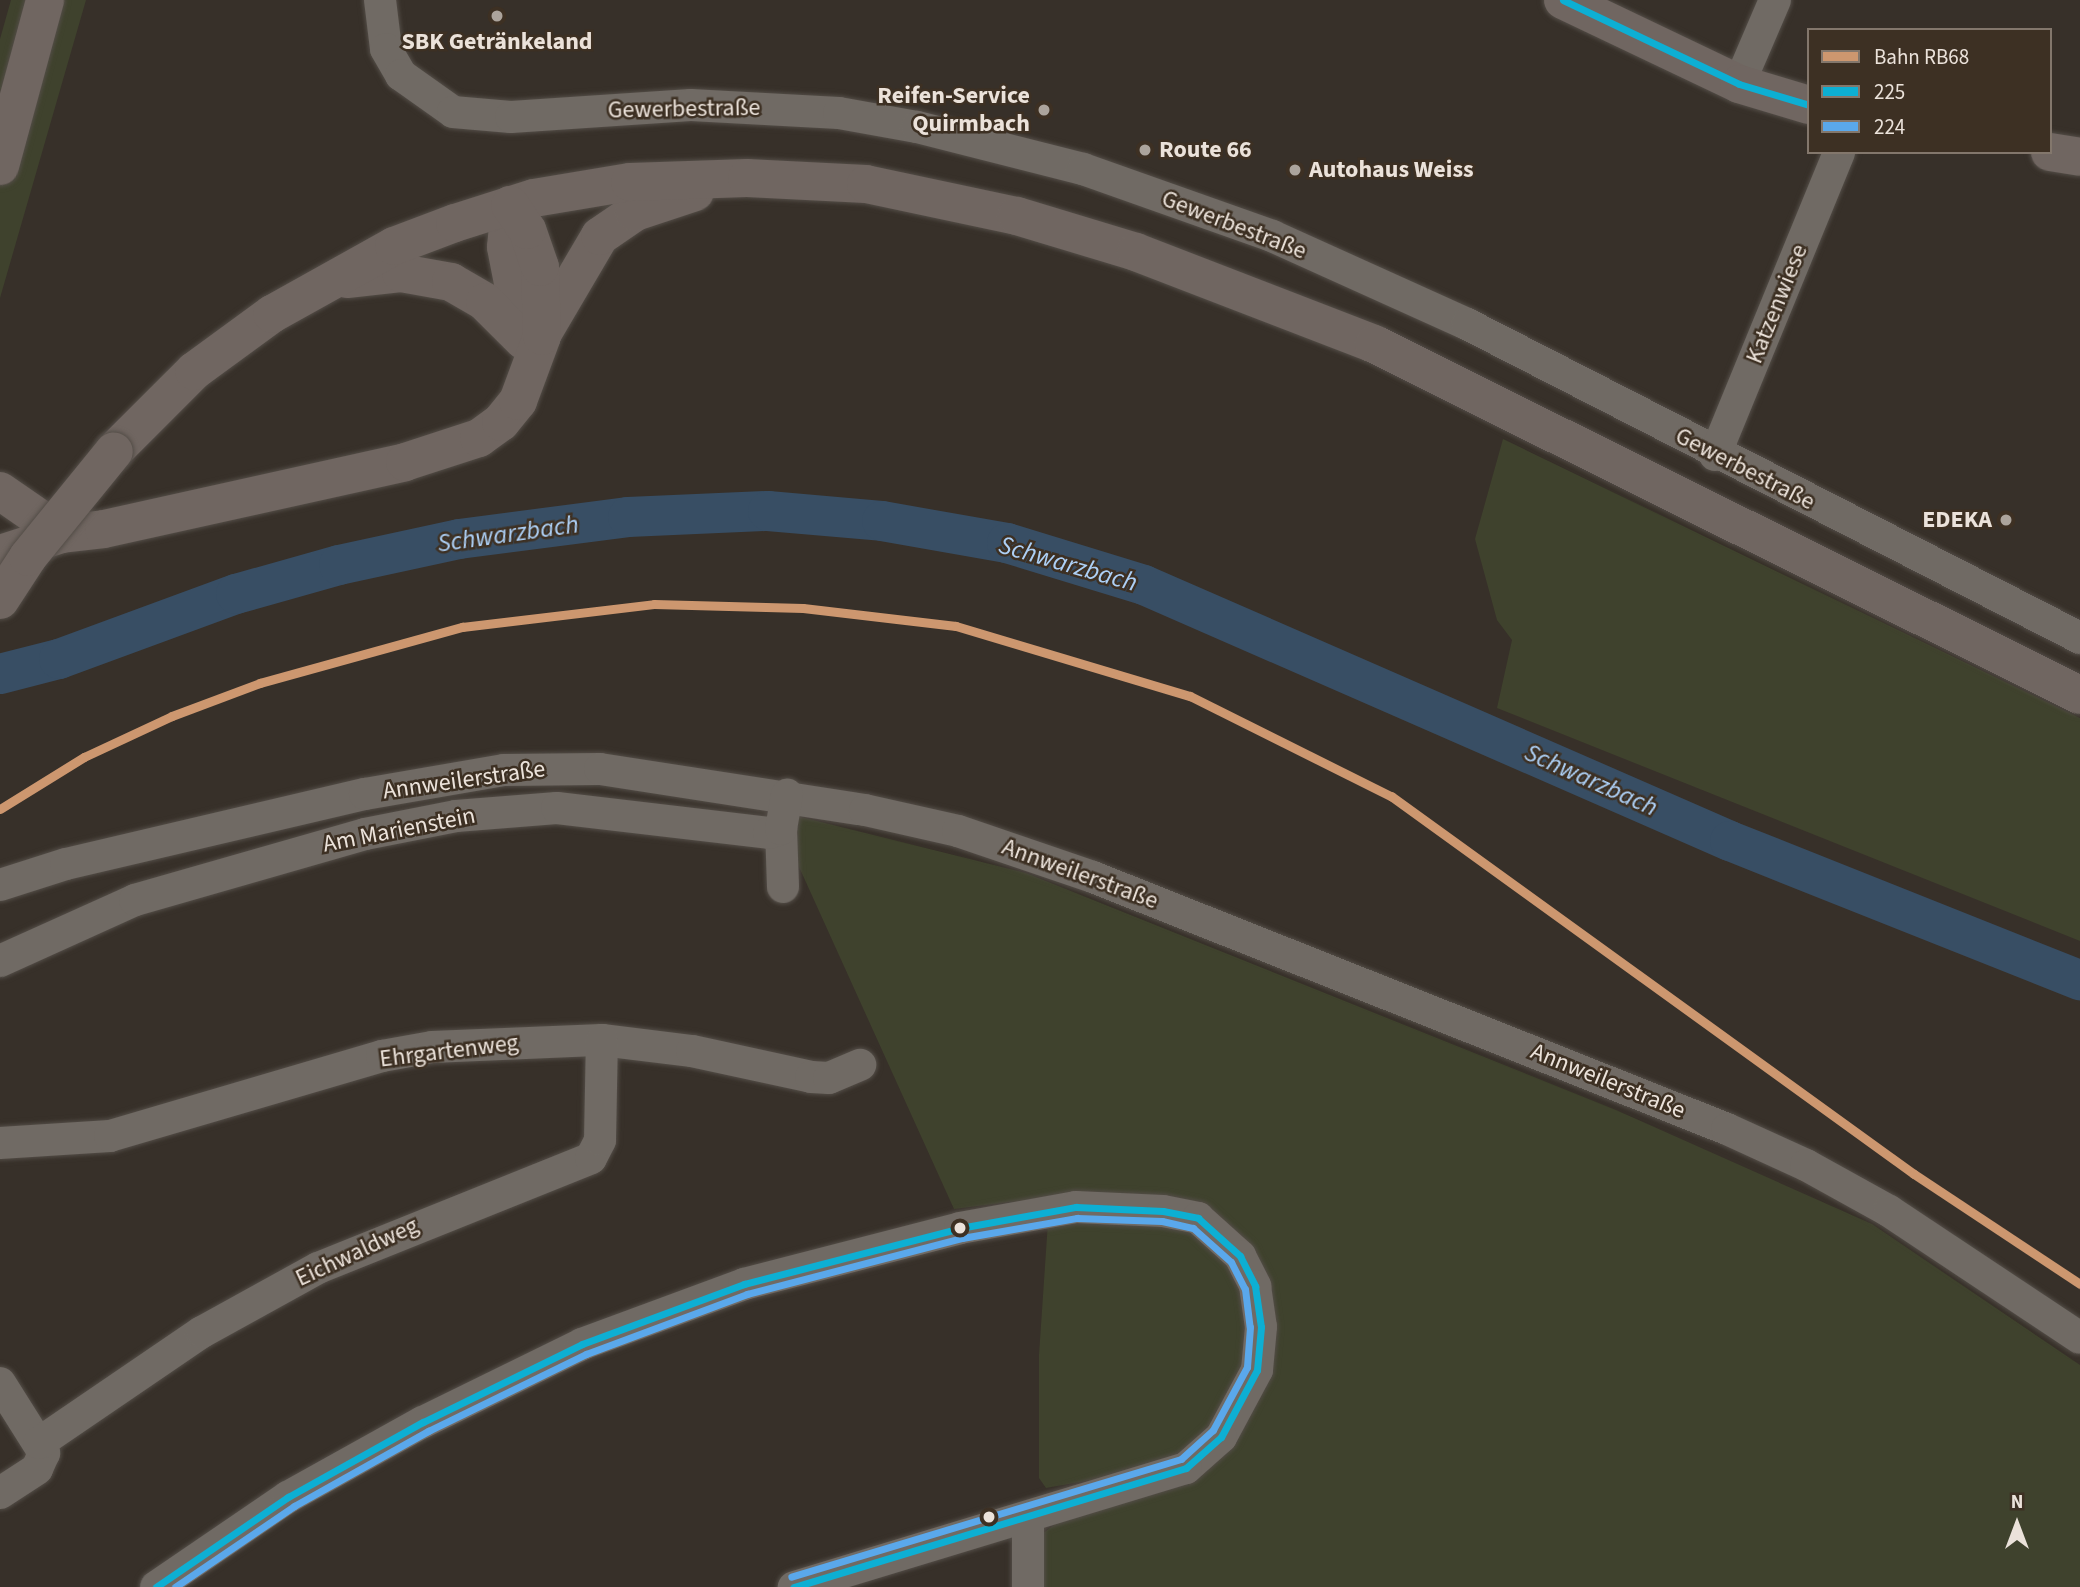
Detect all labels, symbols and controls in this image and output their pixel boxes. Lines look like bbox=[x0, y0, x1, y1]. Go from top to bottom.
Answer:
marker: SBK Getränkeland bbox=[489, 8, 505, 24]
place label: SBK Getränkeland bbox=[401, 28, 593, 56]
legend bbox=[1807, 28, 2052, 154]
text: Bahn RB68 bbox=[1874, 42, 1969, 72]
text: 225 bbox=[1874, 77, 1905, 107]
place label: Reifen-Service Quirmbach bbox=[877, 82, 1030, 138]
street label: Gewerbestraße bbox=[607, 93, 761, 125]
marker: Reifen-Service Quirmbach bbox=[1036, 102, 1052, 118]
text: 224 bbox=[1874, 112, 1905, 142]
place label: Route 66 bbox=[1159, 136, 1252, 164]
marker: Route 66 bbox=[1137, 142, 1153, 158]
place label: Autohaus Weiss bbox=[1309, 156, 1474, 184]
marker: Autohaus Weiss bbox=[1287, 162, 1303, 178]
street label: Gewerbestraße bbox=[1158, 184, 1310, 266]
street label: Katzenwiese bbox=[1740, 240, 1814, 368]
street label: Gewerbestraße bbox=[1670, 422, 1820, 516]
place label: EDEKA bbox=[1922, 506, 1992, 534]
water label: Schwarzbach bbox=[435, 509, 581, 559]
marker: EDEKA bbox=[1998, 512, 2014, 528]
water label: Schwarzbach bbox=[995, 529, 1141, 599]
water label: Schwarzbach bbox=[1520, 737, 1662, 823]
street label: Annweilerstraße bbox=[381, 754, 547, 806]
street label: Am Marienstein bbox=[320, 801, 478, 859]
street label: Annweilerstraße bbox=[998, 832, 1162, 916]
street label: Ehrgartenweg bbox=[378, 1028, 520, 1074]
street label: Annweilerstraße bbox=[1527, 1037, 1689, 1125]
street label: Eichwaldweg bbox=[291, 1211, 423, 1293]
unlabelled marker bbox=[953, 1221, 967, 1235]
north arrow bbox=[1982, 1489, 2052, 1559]
text: N bbox=[2011, 1489, 2023, 1516]
unlabelled marker bbox=[982, 1510, 996, 1524]

